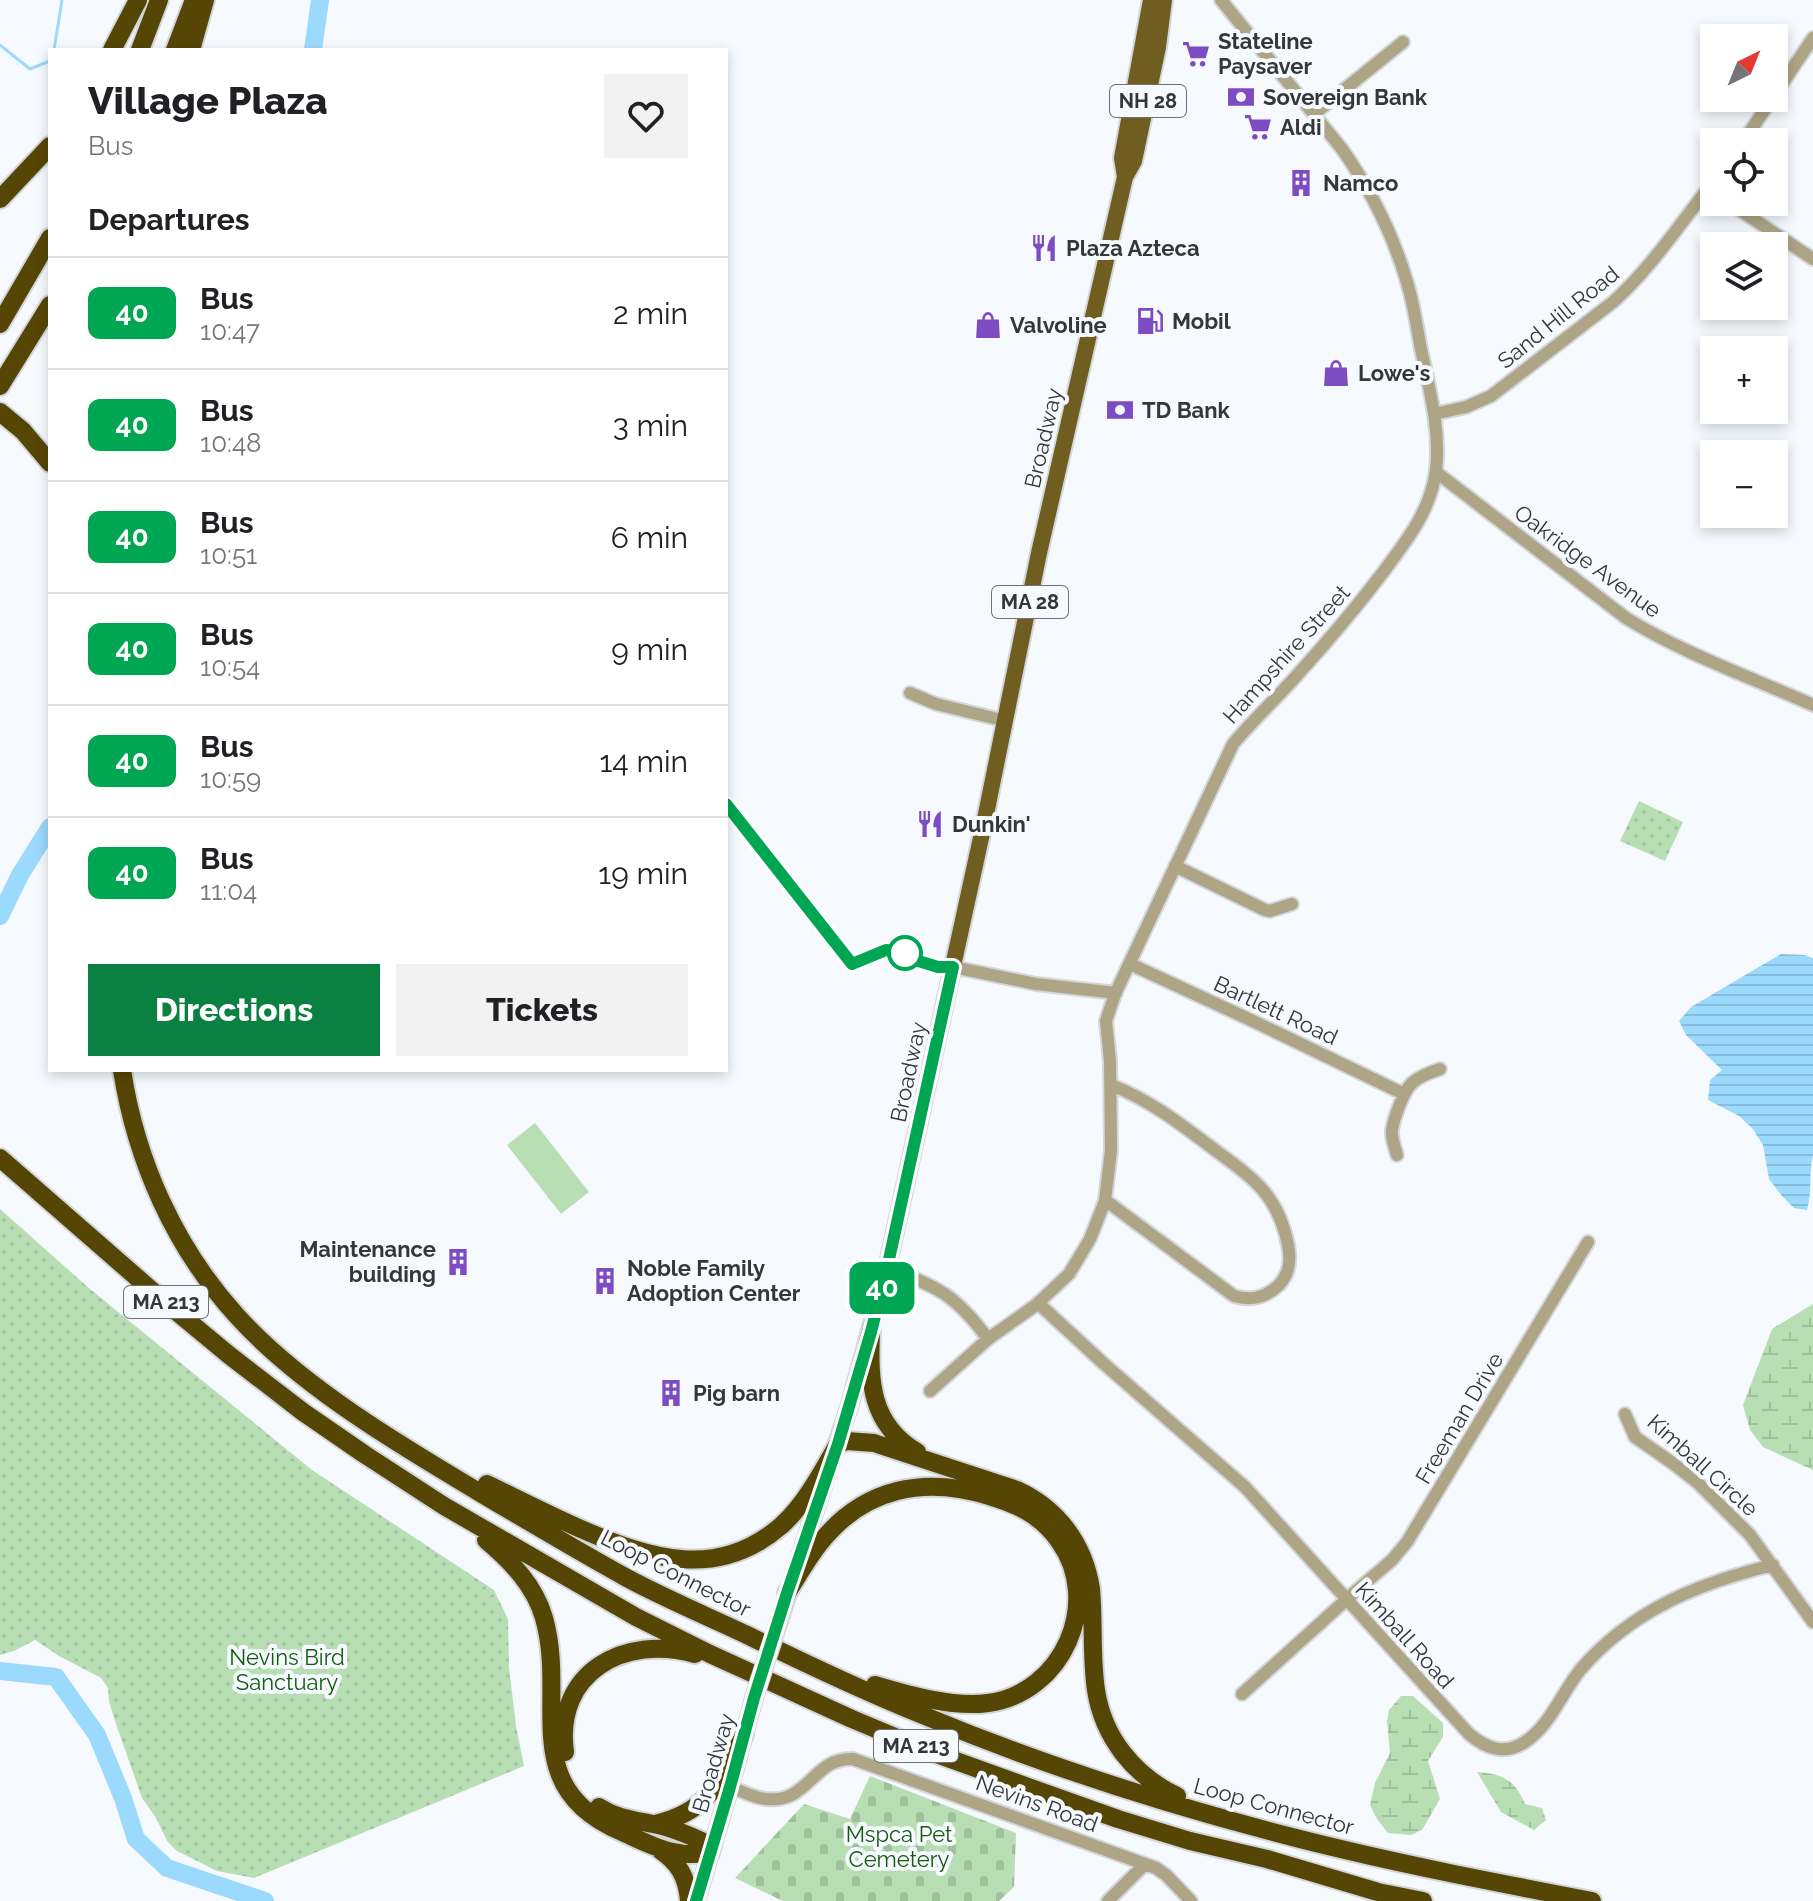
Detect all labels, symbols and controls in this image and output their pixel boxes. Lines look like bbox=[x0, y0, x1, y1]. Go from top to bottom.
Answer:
north arrow bbox=[1700, 24, 1788, 112]
map controls bbox=[1700, 24, 1788, 528]
place label: Stateline Paysaver bbox=[1218, 28, 1313, 79]
supermarket icon: Stateline Paysaver bbox=[1181, 39, 1211, 69]
button: heart bbox=[604, 74, 688, 158]
text: Village Plaza bbox=[88, 78, 327, 123]
bank icon: Sovereign Bank bbox=[1226, 82, 1256, 112]
place label: Sovereign Bank bbox=[1263, 84, 1428, 110]
road number: NH 28 bbox=[1110, 85, 1186, 117]
supermarket icon: Aldi bbox=[1243, 112, 1273, 142]
place label: Aldi bbox=[1280, 114, 1322, 140]
button: locate bbox=[1700, 128, 1788, 216]
text: Bus bbox=[88, 131, 133, 161]
building icon: Namco bbox=[1286, 168, 1316, 198]
place label: Namco bbox=[1323, 170, 1398, 196]
text: Departures bbox=[88, 202, 250, 237]
button: layers bbox=[1700, 232, 1788, 320]
restaurant icon: Plaza Azteca bbox=[1029, 233, 1059, 263]
place label: Plaza Azteca bbox=[1066, 235, 1200, 261]
street label: Sand Hill Road bbox=[1492, 260, 1624, 374]
text: Bus bbox=[200, 281, 254, 316]
text: 40 bbox=[115, 296, 149, 329]
text: 2 min bbox=[613, 296, 688, 331]
fuel station icon: Mobil bbox=[1135, 306, 1165, 336]
place label: Mobil bbox=[1172, 308, 1232, 334]
shop icon: Valvoline bbox=[973, 310, 1003, 340]
place label: Valvoline bbox=[1010, 312, 1107, 338]
text: 10:47 bbox=[200, 316, 260, 346]
button: + bbox=[1700, 336, 1788, 424]
shop icon: Lowe's bbox=[1321, 358, 1351, 388]
place label: Lowe's bbox=[1358, 360, 1431, 386]
street label: Broadway bbox=[1019, 385, 1067, 491]
text: Bus bbox=[200, 393, 254, 428]
bank icon: TD Bank bbox=[1105, 395, 1135, 425]
place label: TD Bank bbox=[1142, 397, 1231, 423]
text: 40 bbox=[115, 408, 149, 441]
text: 3 min bbox=[613, 408, 688, 443]
text: 10:48 bbox=[200, 428, 262, 458]
button: − bbox=[1700, 440, 1788, 528]
street label: Oakridge Avenue bbox=[1510, 499, 1666, 623]
text: Bus bbox=[200, 505, 254, 540]
text: 40 bbox=[115, 520, 149, 553]
text: 6 min bbox=[611, 520, 688, 555]
text: 10:51 bbox=[200, 540, 257, 570]
street label: Hampshire Street bbox=[1217, 579, 1355, 728]
road number: MA 28 bbox=[992, 586, 1068, 618]
text: Bus bbox=[200, 617, 254, 652]
text: 40 bbox=[115, 632, 149, 665]
text: 9 min bbox=[611, 632, 688, 667]
text: 10:54 bbox=[200, 652, 260, 682]
text: Bus bbox=[200, 729, 254, 764]
text: 40 bbox=[115, 744, 149, 777]
text: 14 min bbox=[600, 744, 688, 779]
text: 10:59 bbox=[200, 764, 261, 794]
restaurant icon: Dunkin' bbox=[915, 809, 945, 839]
place label: Dunkin' bbox=[952, 811, 1031, 837]
text: Bus bbox=[200, 841, 254, 876]
text: 40 bbox=[115, 856, 149, 889]
text: 19 min bbox=[598, 856, 688, 891]
text: 11:04 bbox=[200, 876, 257, 906]
unlabelled marker bbox=[888, 936, 922, 970]
button: Directions bbox=[88, 964, 380, 1056]
button: Tickets bbox=[396, 964, 688, 1056]
street label: Bartlett Road bbox=[1210, 970, 1342, 1050]
street label: Broadway bbox=[885, 1019, 931, 1125]
place label: Maintenance building bbox=[299, 1236, 436, 1287]
building icon: Maintenance building bbox=[443, 1247, 473, 1277]
place label: Noble Family Adoption Center bbox=[627, 1255, 801, 1306]
line badge: 40 bbox=[846, 1262, 918, 1314]
building icon: Noble Family Adoption Center bbox=[590, 1266, 620, 1296]
text: 40 bbox=[865, 1271, 899, 1304]
road number: MA 213 bbox=[124, 1286, 208, 1318]
street label: Freeman Drive bbox=[1410, 1348, 1508, 1488]
building icon: Pig barn bbox=[656, 1378, 686, 1408]
place label: Pig barn bbox=[693, 1380, 780, 1406]
street label: Kimball Circle bbox=[1642, 1409, 1764, 1522]
street label: Loop Connector bbox=[597, 1524, 756, 1622]
street label: Kimball Road bbox=[1350, 1576, 1460, 1694]
park label: Nevins Bird Sanctuary bbox=[229, 1644, 345, 1695]
street label: Broadway bbox=[686, 1710, 740, 1816]
road number: MA 213 bbox=[874, 1730, 958, 1762]
street label: Nevins Road bbox=[973, 1769, 1101, 1837]
street label: Loop Connector bbox=[1191, 1772, 1357, 1840]
park label: Mspca Pet Cemetery bbox=[846, 1821, 953, 1872]

